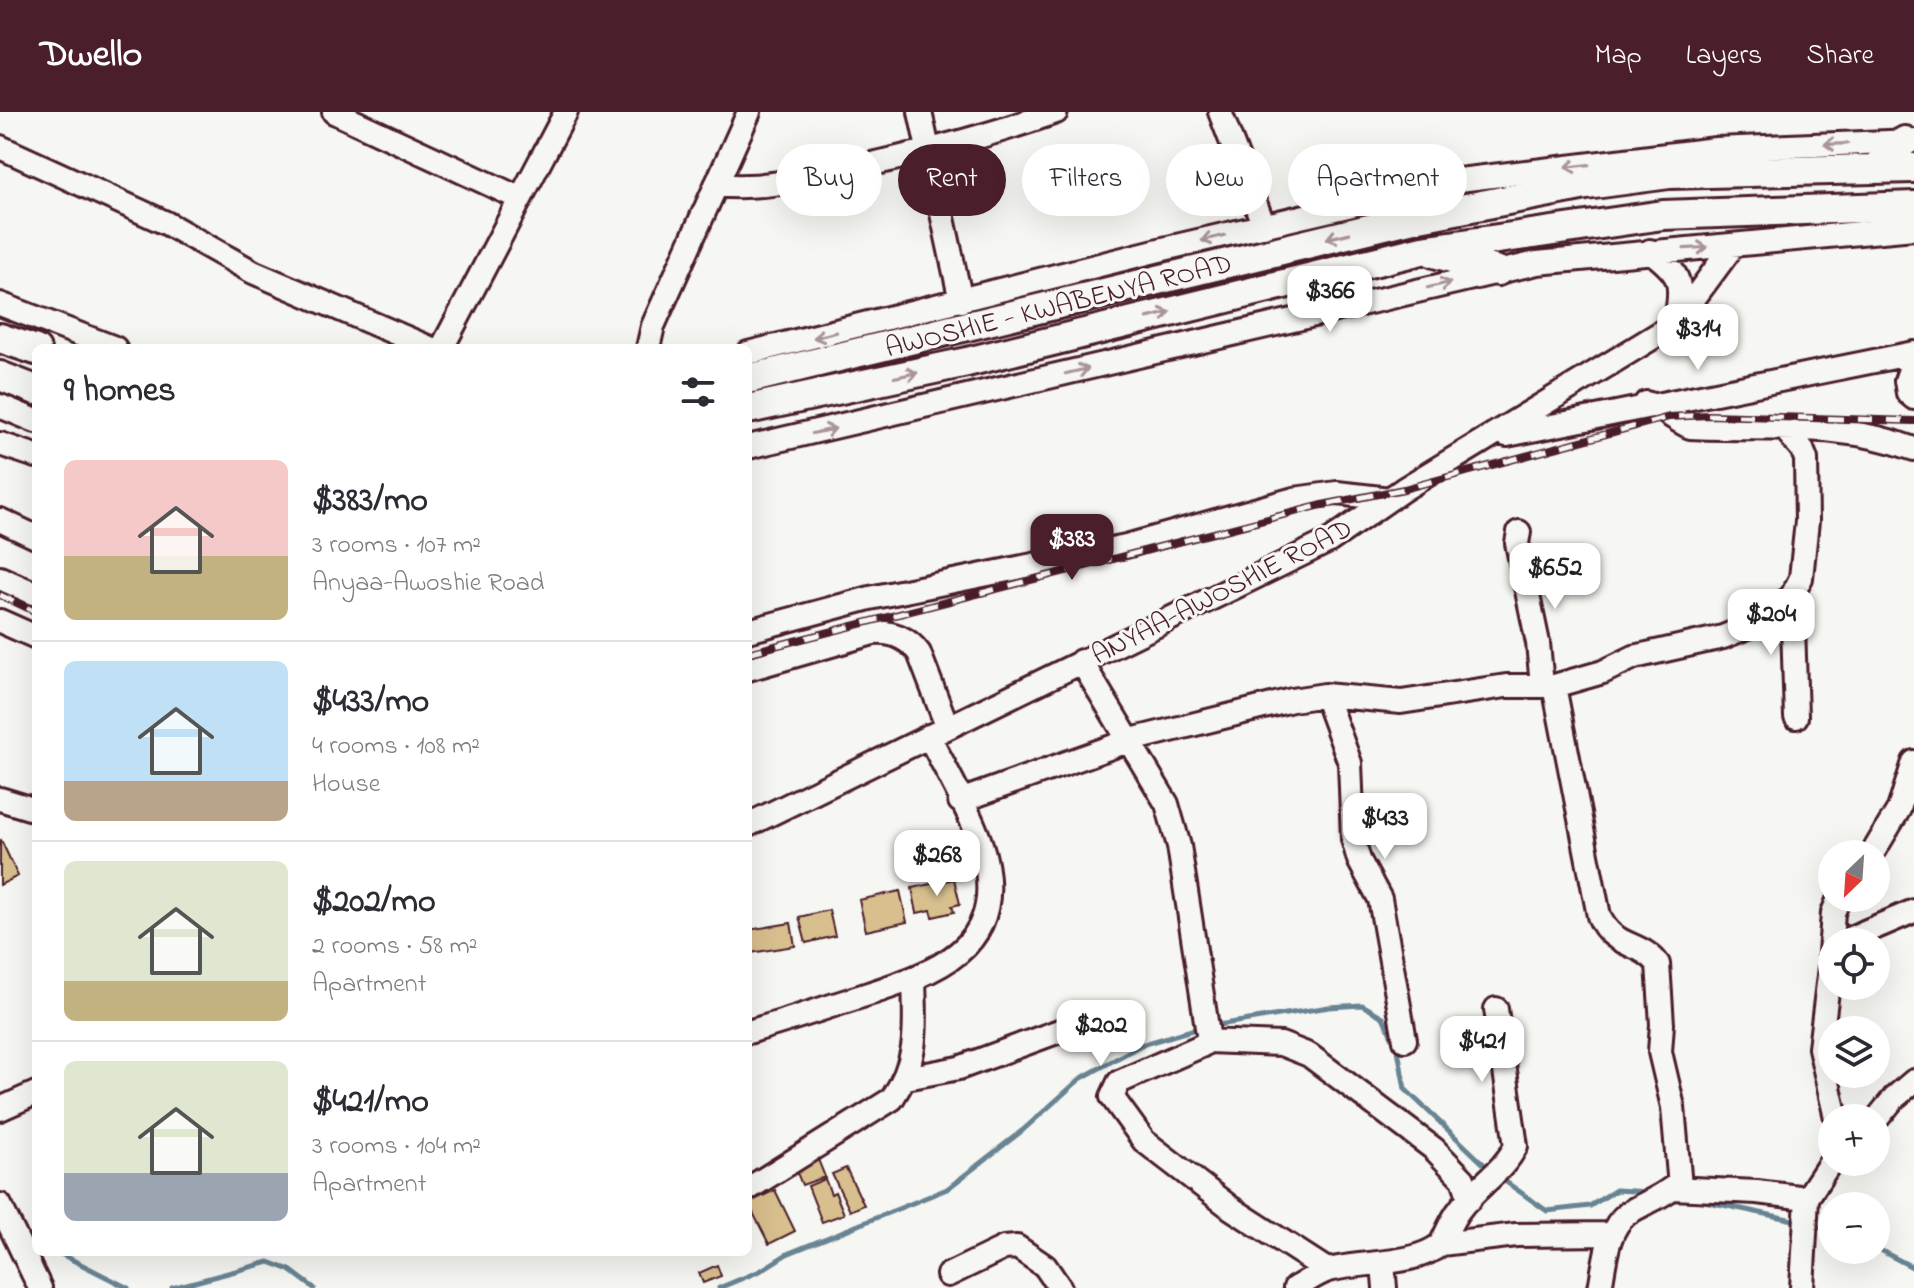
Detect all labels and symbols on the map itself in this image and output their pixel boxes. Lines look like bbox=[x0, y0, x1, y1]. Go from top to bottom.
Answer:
one-way arrow bbox=[1823, 137, 1850, 152]
one-way arrow bbox=[1565, 159, 1590, 174]
one-way arrow bbox=[1326, 230, 1352, 245]
one-way arrow bbox=[1200, 231, 1226, 246]
one-way arrow bbox=[1682, 241, 1709, 256]
street label: AWOSHIE - KWABENYA ROAD bbox=[881, 244, 1236, 370]
pin: $366 bbox=[1283, 266, 1377, 334]
one-way arrow bbox=[1426, 276, 1451, 291]
pin: $314 bbox=[1651, 304, 1745, 372]
one-way arrow bbox=[1146, 306, 1172, 321]
one-way arrow bbox=[812, 329, 838, 344]
one-way arrow bbox=[1064, 363, 1090, 378]
one-way arrow bbox=[893, 367, 919, 382]
one-way arrow bbox=[811, 423, 837, 438]
street label: ANYAA-AWOSHIE ROAD bbox=[1085, 509, 1360, 677]
pin: $383 bbox=[1025, 514, 1119, 582]
pin: $652 bbox=[1508, 543, 1602, 611]
pin: $204 bbox=[1724, 589, 1818, 657]
pin: $433 bbox=[1338, 793, 1432, 861]
pin: $268 bbox=[890, 830, 984, 898]
north arrow bbox=[1818, 840, 1890, 912]
pin: $202 bbox=[1054, 1000, 1148, 1068]
pin: $421 bbox=[1435, 1016, 1529, 1084]

